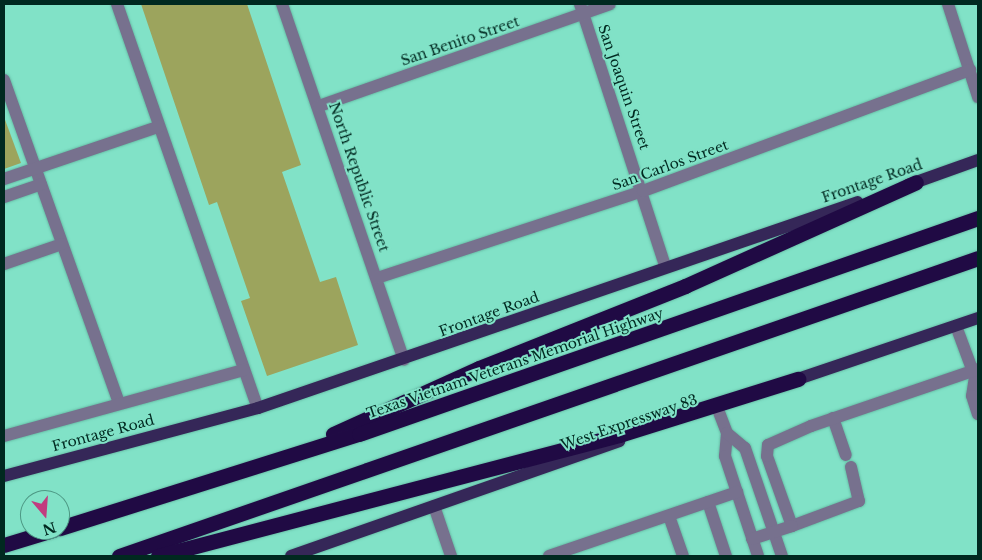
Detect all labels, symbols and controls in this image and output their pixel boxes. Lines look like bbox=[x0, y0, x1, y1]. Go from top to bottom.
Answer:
street label: San Benito Street bbox=[399, 13, 521, 69]
street label: San Joaquin Street bbox=[595, 22, 653, 152]
street label: North Republic Street bbox=[326, 100, 392, 254]
street label: San Carlos Street bbox=[610, 136, 730, 194]
street label: Frontage Road bbox=[820, 156, 924, 206]
street label: Frontage Road bbox=[437, 288, 541, 340]
street label: Texas Vietnam Veterans Memorial Highway bbox=[364, 304, 666, 422]
street label: West Expressway 83 bbox=[558, 391, 700, 453]
street label: Frontage Road bbox=[50, 411, 156, 455]
north arrow bbox=[20, 490, 70, 540]
text: N bbox=[40, 518, 58, 539]

